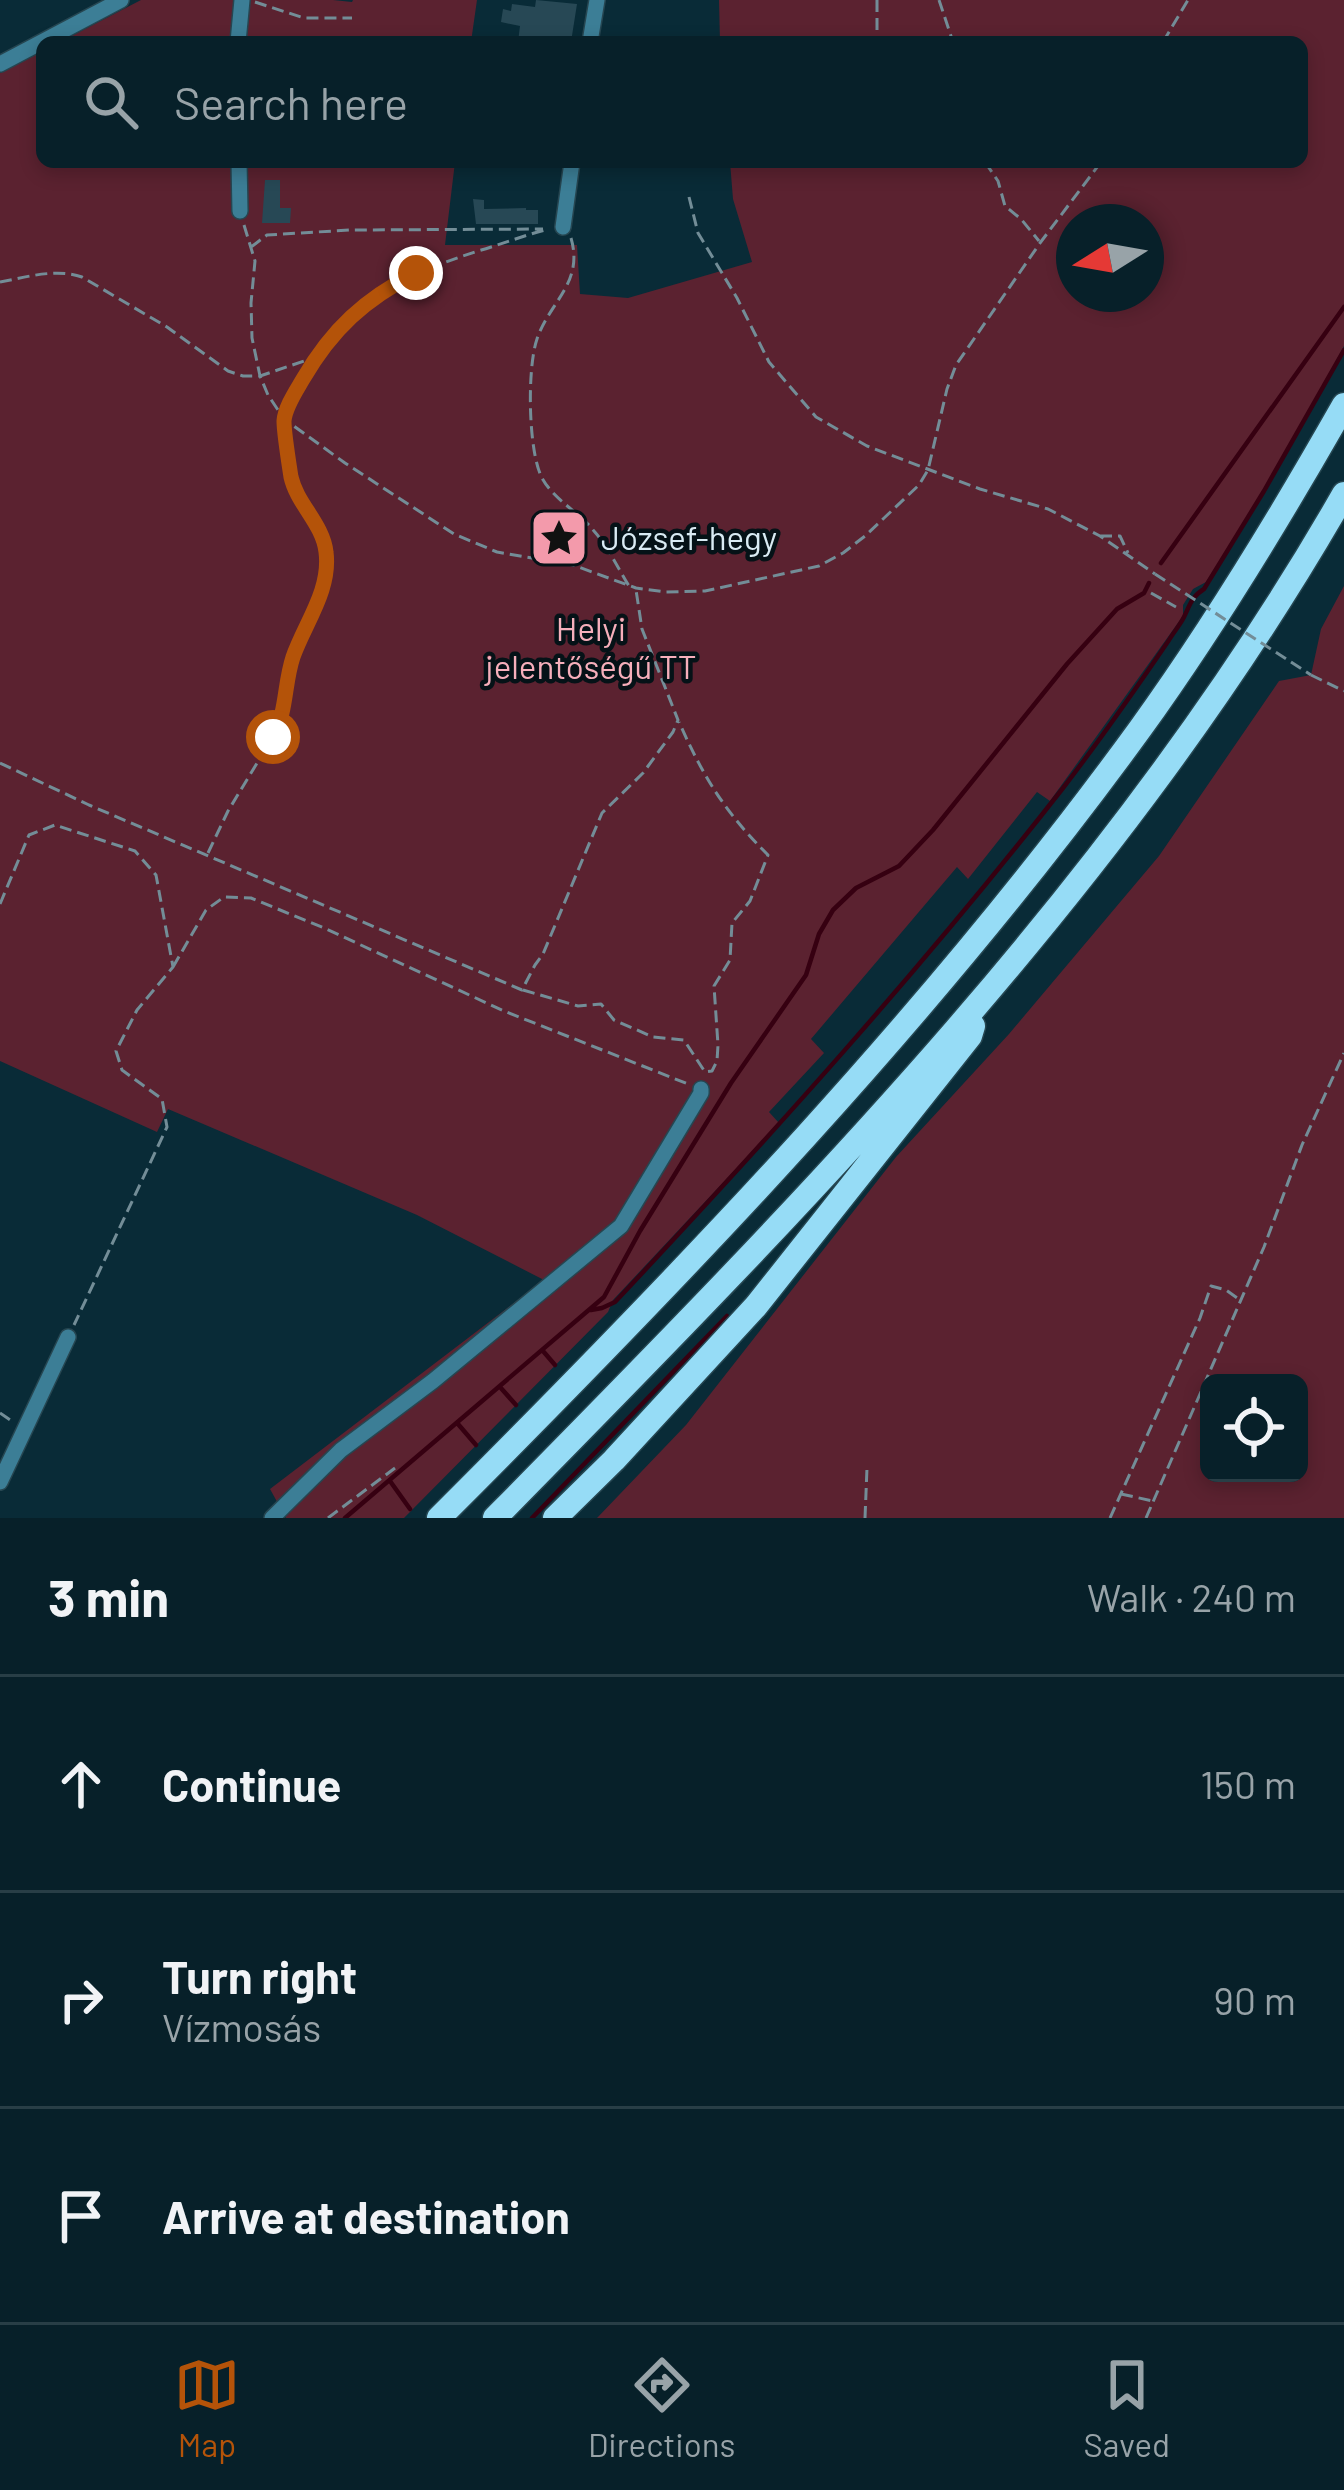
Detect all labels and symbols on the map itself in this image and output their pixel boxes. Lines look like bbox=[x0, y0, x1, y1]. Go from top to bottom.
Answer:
north arrow bbox=[1056, 204, 1164, 312]
route end bbox=[389, 246, 443, 300]
place icon: József-hegy bbox=[528, 507, 590, 569]
place label: József-hegy bbox=[601, 517, 777, 557]
park label: Helyi jelentőségű TT bbox=[484, 608, 696, 686]
route start bbox=[246, 710, 300, 764]

